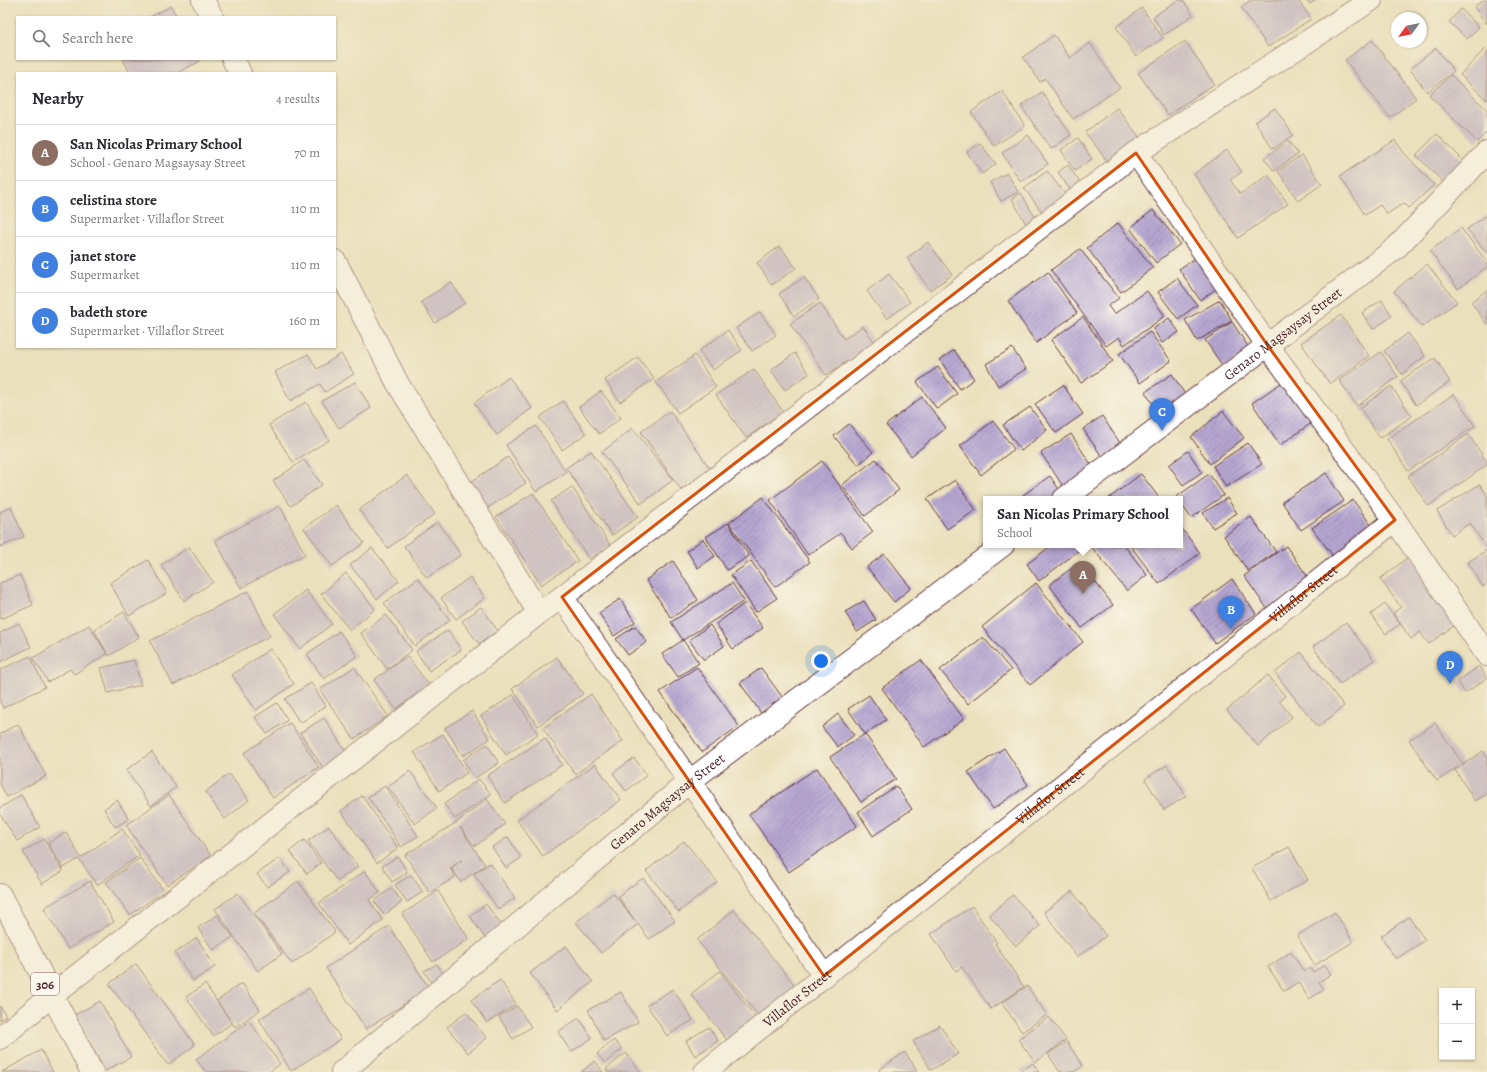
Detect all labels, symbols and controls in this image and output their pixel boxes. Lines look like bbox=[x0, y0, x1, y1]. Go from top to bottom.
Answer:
north arrow bbox=[1391, 12, 1427, 48]
search box bbox=[16, 16, 336, 60]
icon: search bbox=[30, 27, 52, 49]
text: Search here bbox=[62, 28, 133, 48]
text: Nearby bbox=[32, 87, 83, 110]
text: 4 results bbox=[276, 90, 320, 107]
text: San Nicolas Primary School bbox=[70, 134, 242, 154]
text: A bbox=[41, 144, 49, 161]
text: 70 m bbox=[294, 144, 320, 161]
text: School · Genaro Magsaysay Street bbox=[70, 154, 246, 171]
text: celistina store bbox=[70, 190, 157, 210]
text: B bbox=[41, 200, 49, 217]
text: 110 m bbox=[291, 200, 320, 217]
text: Supermarket · Villaflor Street bbox=[70, 210, 224, 227]
text: janet store bbox=[70, 246, 136, 266]
text: C bbox=[41, 256, 49, 273]
text: 110 m bbox=[291, 256, 320, 273]
text: Supermarket bbox=[70, 266, 140, 283]
street label: Genaro Magsaysay Street bbox=[1220, 283, 1346, 385]
text: badeth store bbox=[70, 302, 147, 322]
text: D bbox=[40, 312, 50, 329]
text: 160 m bbox=[289, 312, 320, 329]
text: Supermarket · Villaflor Street bbox=[70, 322, 224, 339]
pin: C bbox=[1149, 398, 1175, 431]
popup bbox=[983, 496, 1183, 548]
text: San Nicolas Primary School bbox=[997, 504, 1169, 524]
text: School bbox=[997, 524, 1032, 541]
street label: Villaflor Street bbox=[1264, 560, 1342, 627]
pin: A bbox=[1070, 561, 1096, 594]
pin: B bbox=[1218, 596, 1244, 629]
your location bbox=[811, 651, 831, 671]
pin: D bbox=[1437, 651, 1463, 684]
street label: Genaro Magsaysay Street bbox=[605, 748, 729, 854]
street label: Villaflor Street bbox=[1011, 762, 1089, 830]
street label: Villaflor Street bbox=[758, 964, 835, 1032]
road number: 306 bbox=[31, 973, 59, 995]
map controls bbox=[1439, 988, 1475, 1060]
button: + bbox=[1439, 988, 1475, 1024]
button: − bbox=[1439, 1024, 1475, 1060]

